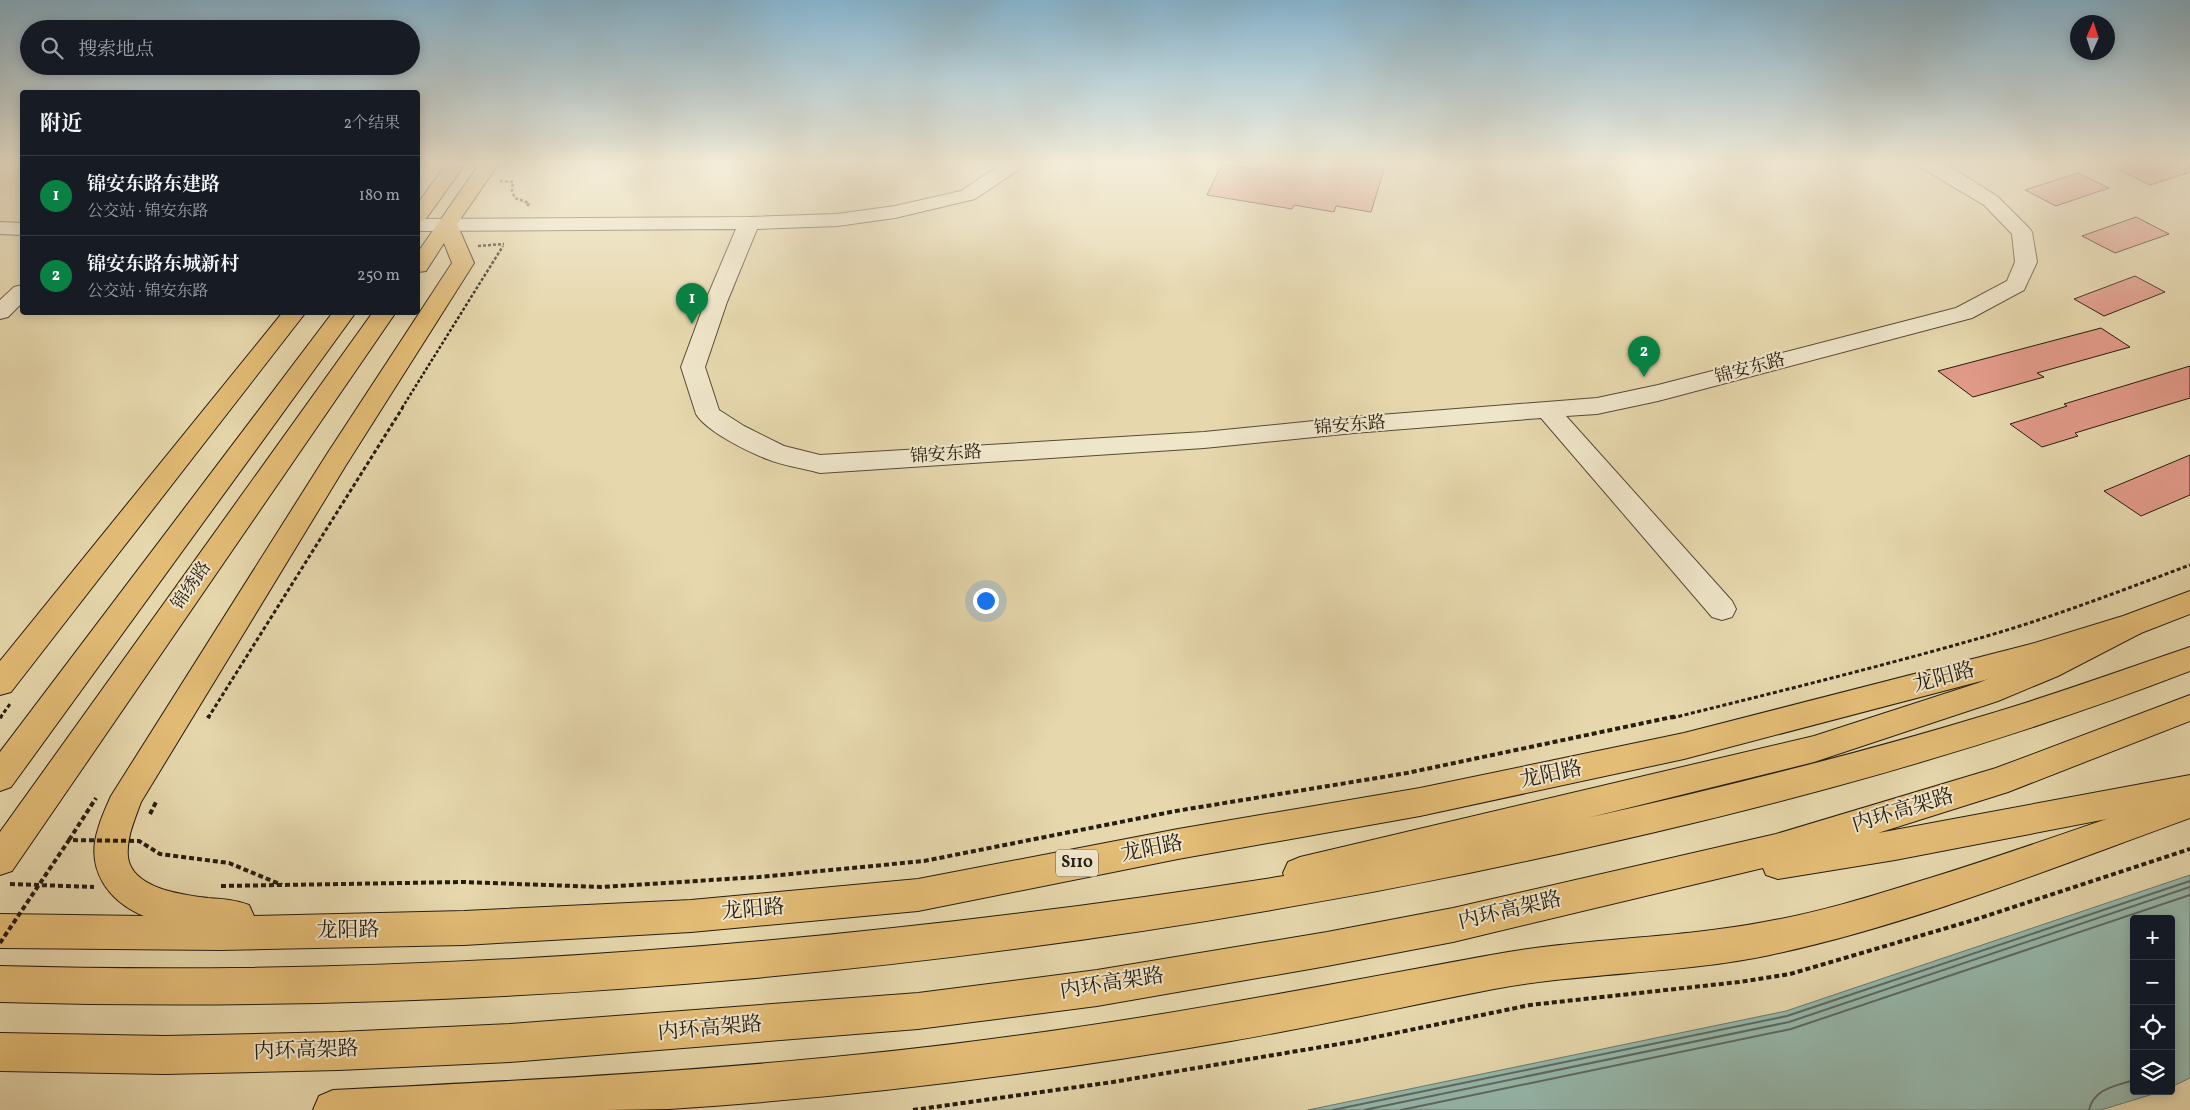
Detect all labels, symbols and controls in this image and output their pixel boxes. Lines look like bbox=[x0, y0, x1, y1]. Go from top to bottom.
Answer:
north arrow bbox=[2070, 15, 2115, 60]
search box bbox=[20, 20, 420, 75]
icon: search bbox=[38, 34, 66, 62]
text: 搜索地点 bbox=[78, 37, 154, 63]
text: 附近 bbox=[40, 110, 82, 139]
text: 2个结果 bbox=[343, 113, 400, 135]
text: 锦安东路东建路 bbox=[87, 172, 220, 198]
text: 1 bbox=[53, 185, 59, 207]
text: 180 m bbox=[359, 185, 400, 207]
text: 公交站 · 锦安东路 bbox=[87, 201, 209, 223]
text: 锦安东路东城新村 bbox=[87, 252, 239, 278]
text: 2 bbox=[52, 265, 60, 287]
text: 250 m bbox=[357, 265, 400, 287]
text: 公交站 · 锦安东路 bbox=[87, 281, 209, 303]
pin: 1 bbox=[676, 283, 708, 324]
pin: 2 bbox=[1628, 336, 1660, 377]
street label: 锦安东路 bbox=[1712, 348, 1788, 390]
street label: 锦安东路 bbox=[1313, 410, 1387, 442]
street label: 锦安东路 bbox=[909, 440, 983, 470]
street label: 锦绣路 bbox=[166, 557, 218, 615]
your location bbox=[973, 588, 999, 614]
street label: 龙阳路 bbox=[1910, 656, 1978, 700]
street label: 龙阳路 bbox=[1517, 754, 1585, 796]
street label: 内环高架路 bbox=[1849, 782, 1957, 840]
street label: 龙阳路 bbox=[1118, 829, 1186, 869]
road number: S110 bbox=[1056, 850, 1098, 876]
street label: 内环高架路 bbox=[1456, 885, 1564, 937]
street label: 龙阳路 bbox=[720, 893, 786, 927]
map controls bbox=[2130, 915, 2175, 1095]
button: + bbox=[2130, 915, 2175, 960]
street label: 龙阳路 bbox=[316, 916, 380, 946]
button: − bbox=[2130, 960, 2175, 1005]
street label: 内环高架路 bbox=[1058, 961, 1166, 1007]
button: locate bbox=[2130, 1005, 2175, 1050]
street label: 内环高架路 bbox=[656, 1010, 764, 1048]
street label: 内环高架路 bbox=[253, 1035, 359, 1067]
button: layers bbox=[2130, 1050, 2175, 1095]

